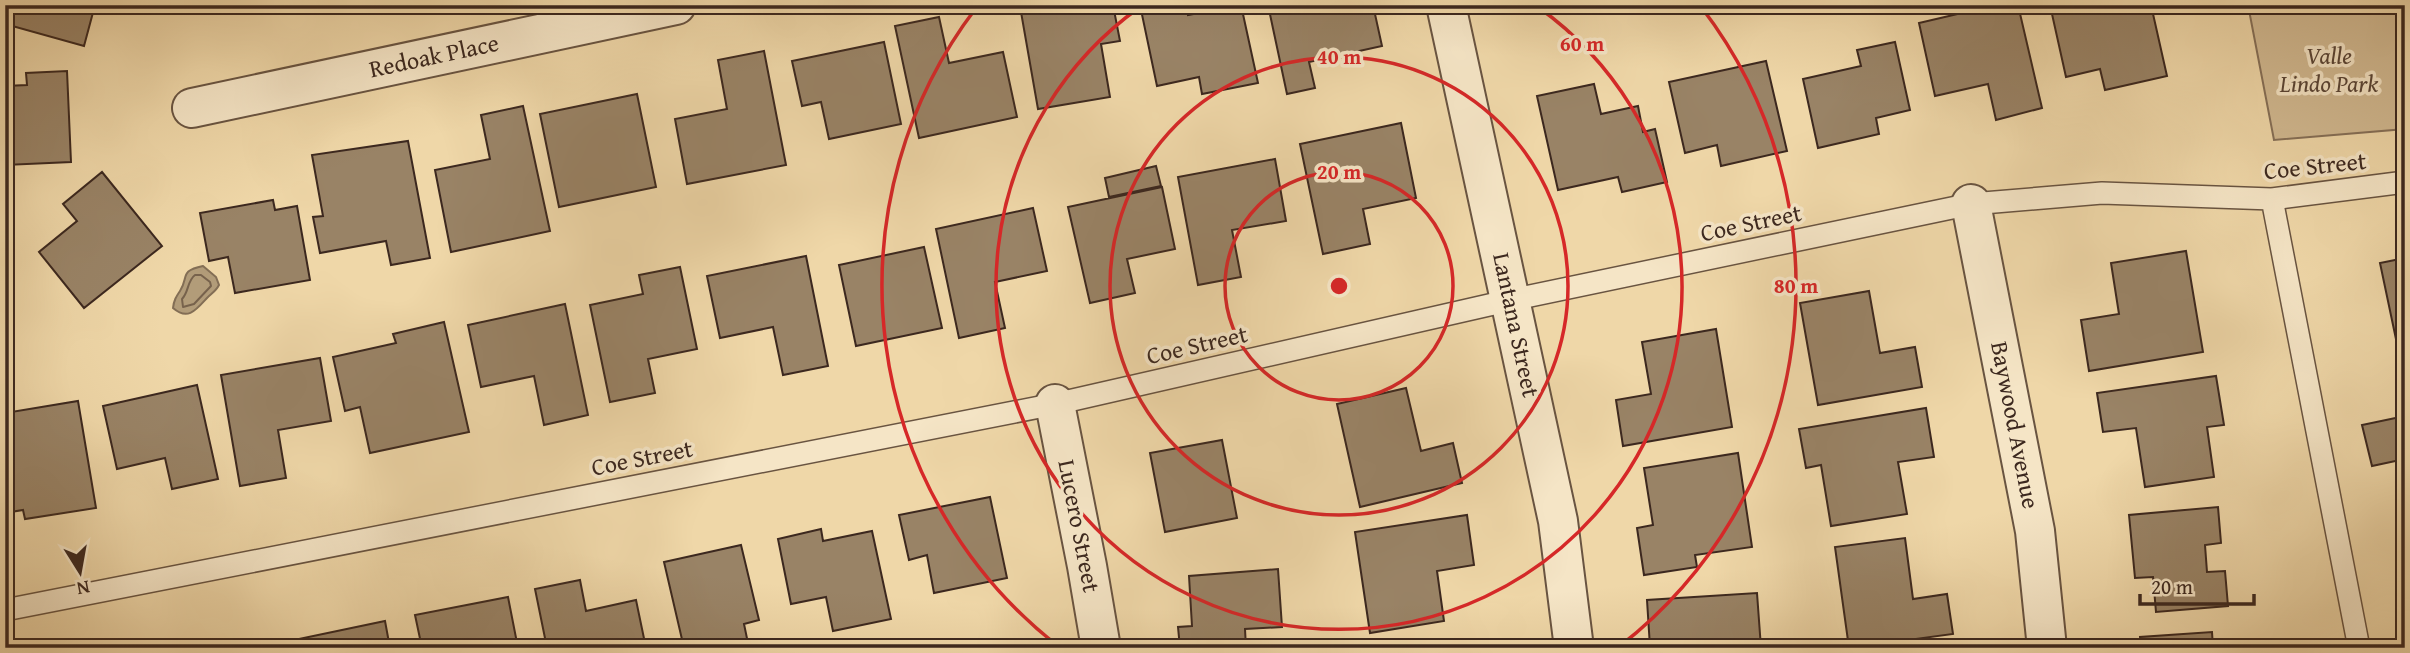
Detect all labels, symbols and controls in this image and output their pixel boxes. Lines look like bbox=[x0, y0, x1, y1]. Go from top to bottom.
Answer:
street label: Redoak Place bbox=[366, 25, 502, 86]
text: 60 m bbox=[1560, 28, 1604, 59]
park label: Valle Lindo Park bbox=[2279, 38, 2378, 101]
text: 40 m bbox=[1317, 41, 1361, 72]
street label: Coe Street bbox=[2262, 143, 2368, 188]
text: 20 m bbox=[1317, 156, 1361, 187]
street label: Coe Street bbox=[1697, 195, 1805, 250]
street label: Lantana Street bbox=[1484, 249, 1549, 401]
text: 80 m bbox=[1774, 270, 1818, 301]
centre of rings bbox=[1327, 274, 1351, 298]
street label: Coe Street bbox=[1143, 316, 1251, 373]
street label: Baywood Avenue bbox=[1982, 338, 2049, 512]
street label: Coe Street bbox=[588, 430, 696, 484]
street label: Lucero Street bbox=[1049, 457, 1110, 596]
north arrow bbox=[46, 538, 116, 608]
scale bar bbox=[2140, 562, 2254, 606]
text: 20 m bbox=[2151, 571, 2193, 602]
text: N bbox=[74, 574, 92, 604]

